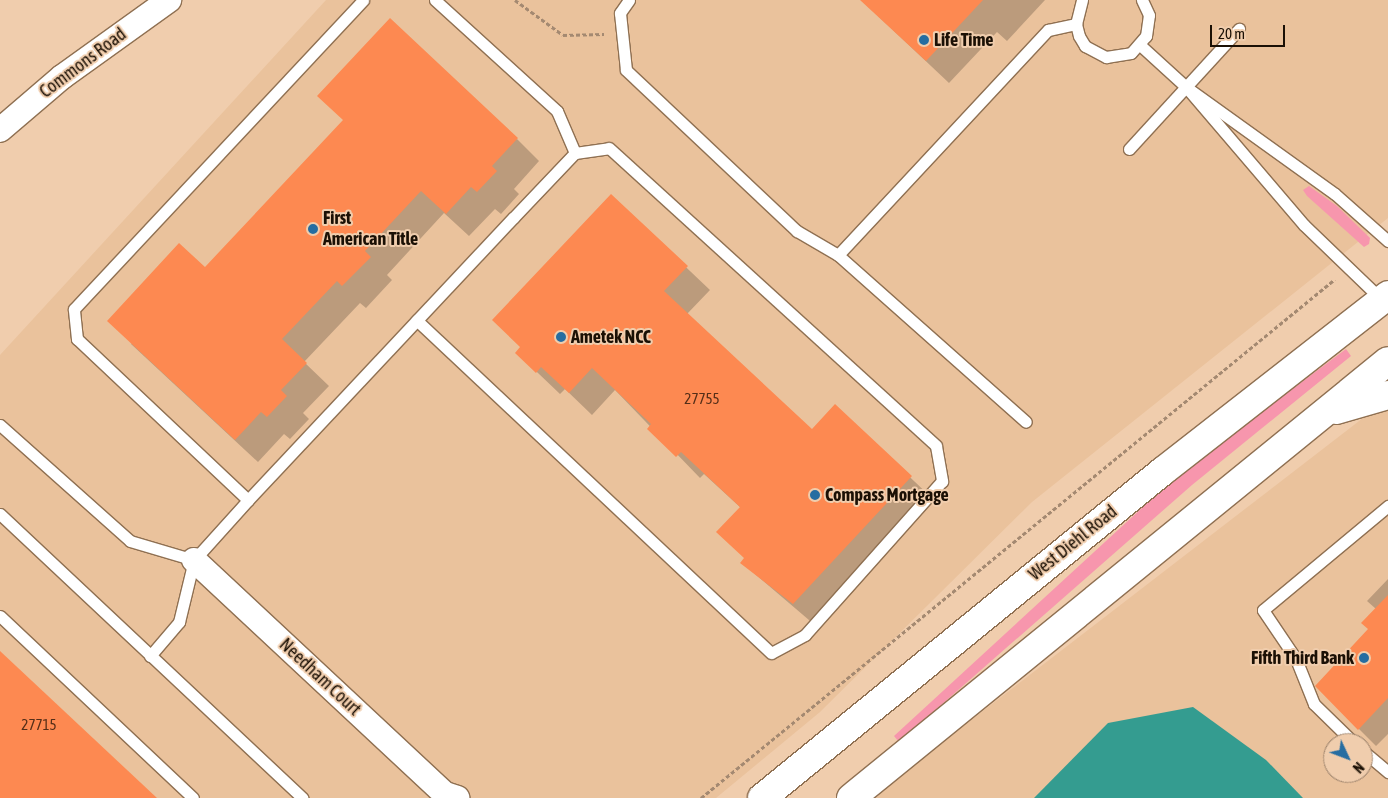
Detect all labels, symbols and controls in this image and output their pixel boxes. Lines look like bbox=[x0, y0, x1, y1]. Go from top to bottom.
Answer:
scale bar bbox=[1213, 15, 1288, 47]
street label: Commons Road bbox=[35, 23, 131, 103]
text: 20 m bbox=[1218, 25, 1245, 42]
place label: Life Time bbox=[934, 29, 994, 51]
marker: Life Time bbox=[918, 34, 930, 46]
place label: First American Title bbox=[323, 208, 418, 250]
marker: First American Title bbox=[307, 223, 319, 235]
place label: Ametek NCC bbox=[571, 326, 651, 348]
marker: Ametek NCC bbox=[555, 331, 567, 343]
house number: 27755 bbox=[684, 390, 720, 408]
place label: Compass Mortgage bbox=[825, 484, 949, 506]
marker: Compass Mortgage bbox=[809, 489, 821, 501]
street label: West Diehl Road bbox=[1024, 501, 1122, 585]
street label: Needham Court bbox=[275, 634, 365, 720]
place label: Fifth Third Bank bbox=[1251, 647, 1354, 669]
marker: Fifth Third Bank bbox=[1358, 652, 1370, 664]
house number: 27715 bbox=[21, 716, 57, 734]
north arrow bbox=[1323, 733, 1373, 783]
text: N bbox=[1350, 759, 1367, 776]

